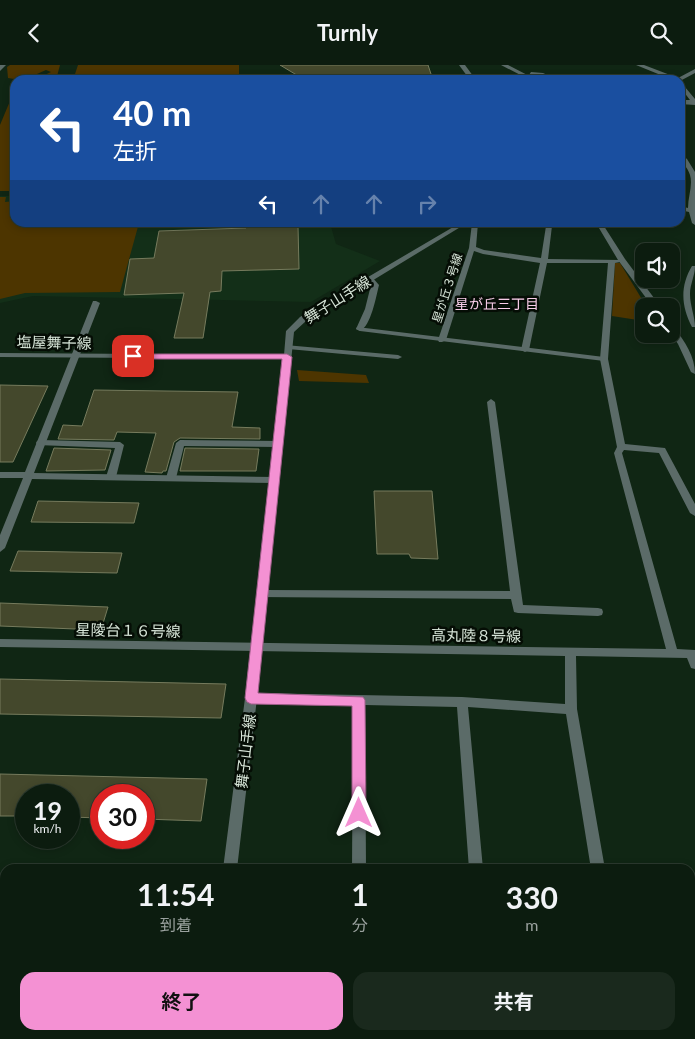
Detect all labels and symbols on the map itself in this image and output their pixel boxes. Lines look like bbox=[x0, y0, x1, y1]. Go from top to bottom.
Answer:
street label: 星が丘３号線 bbox=[429, 251, 465, 325]
street label: 舞子山手線 bbox=[300, 271, 374, 327]
district label: 星が丘三丁目 bbox=[455, 295, 539, 312]
street label: 塩屋舞子線 bbox=[16, 332, 92, 352]
pin bbox=[112, 335, 154, 377]
street label: 星陵台１６号線 bbox=[75, 620, 181, 640]
street label: 高丸陸８号線 bbox=[431, 625, 521, 645]
street label: 舞子山手線 bbox=[231, 713, 259, 789]
speed limit sign: 30 bbox=[90, 784, 155, 849]
position arrow bbox=[332, 786, 384, 838]

